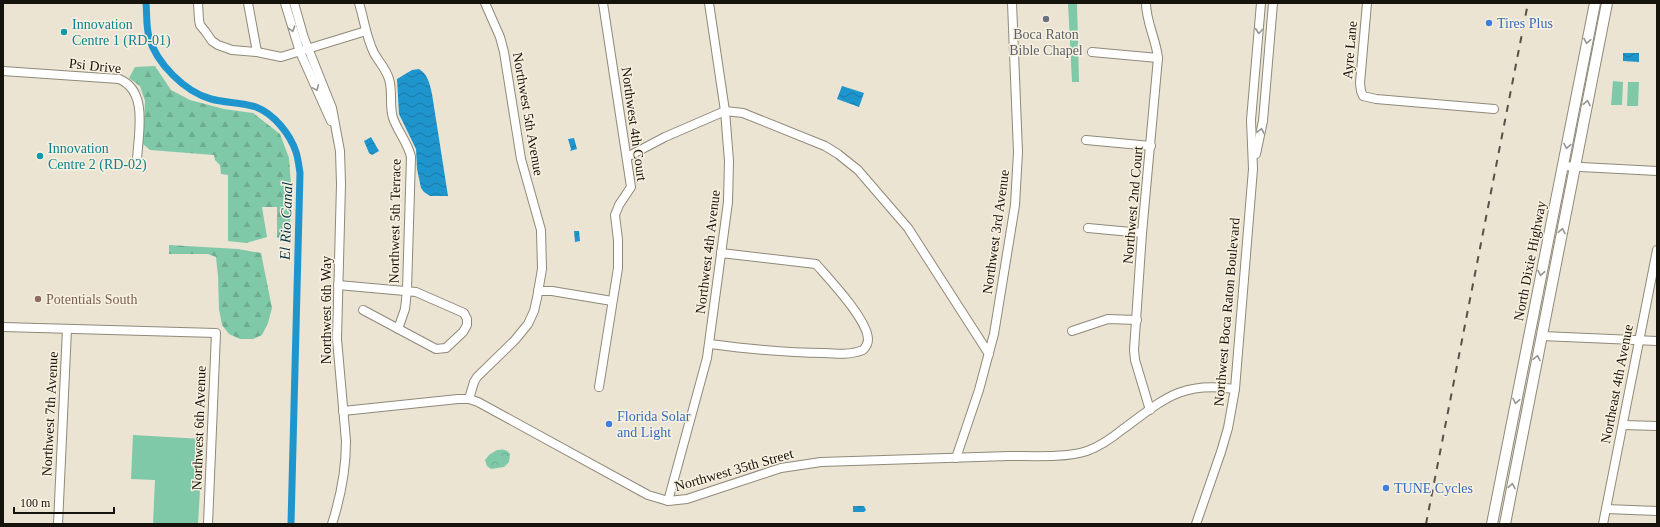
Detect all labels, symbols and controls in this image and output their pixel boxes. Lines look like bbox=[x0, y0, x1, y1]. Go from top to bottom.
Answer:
marker: Boca Raton Bible Chapel bbox=[1041, 14, 1051, 24]
place label: Tires Plus bbox=[1497, 16, 1553, 31]
place label: Innovation Centre 1 (RD-01) bbox=[72, 17, 171, 49]
marker: Tires Plus bbox=[1484, 18, 1494, 28]
street label: Ayre Lane bbox=[1340, 20, 1360, 80]
one-way arrow bbox=[287, 25, 296, 32]
marker: Innovation Centre 1 (RD-01) bbox=[59, 27, 69, 37]
place label: Boca Raton Bible Chapel bbox=[1009, 27, 1083, 58]
one-way arrow bbox=[1254, 28, 1263, 34]
one-way arrow bbox=[1583, 38, 1592, 44]
street label: Northwest 5th Avenue bbox=[510, 51, 546, 177]
street label: Psi Drive bbox=[68, 56, 122, 76]
street label: Northwest 4th Court bbox=[619, 66, 649, 182]
one-way arrow bbox=[311, 83, 319, 91]
one-way arrow bbox=[1582, 100, 1591, 106]
one-way arrow bbox=[1256, 127, 1264, 134]
place label: Innovation Centre 2 (RD-02) bbox=[48, 141, 147, 173]
one-way arrow bbox=[1563, 143, 1571, 149]
street label: Northwest 2nd Court bbox=[1120, 145, 1146, 265]
marker: Innovation Centre 2 (RD-02) bbox=[35, 151, 45, 161]
street label: Northwest 5th Terrace bbox=[386, 159, 404, 283]
street label: Northwest 3rd Avenue bbox=[980, 169, 1012, 295]
water label: El Rio Canal bbox=[277, 182, 295, 261]
street label: Northwest 4th Avenue bbox=[693, 189, 723, 315]
street label: North Dixie Highway bbox=[1511, 200, 1549, 322]
street label: Northwest Boca Raton Boulevard bbox=[1211, 217, 1243, 407]
one-way arrow bbox=[1558, 227, 1566, 234]
street label: Northwest 6th Way bbox=[319, 256, 334, 364]
one-way arrow bbox=[1538, 270, 1546, 277]
place label: Potentials South bbox=[46, 292, 137, 307]
marker: Potentials South bbox=[33, 294, 43, 304]
street label: Northeast 4th Avenue bbox=[1598, 323, 1636, 445]
street label: Northwest 7th Avenue bbox=[39, 351, 61, 477]
one-way arrow bbox=[1533, 355, 1541, 361]
street label: Northwest 6th Avenue bbox=[189, 365, 209, 491]
one-way arrow bbox=[1513, 398, 1521, 404]
place label: Florida Solar and Light bbox=[617, 409, 691, 440]
marker: Florida Solar and Light bbox=[604, 419, 614, 429]
street label: Northwest 35th Street bbox=[673, 446, 795, 494]
place label: TUNE Cycles bbox=[1394, 481, 1473, 496]
marker: TUNE Cycles bbox=[1381, 483, 1391, 493]
one-way arrow bbox=[1508, 483, 1516, 489]
scale bar bbox=[14, 489, 114, 515]
text: 100 m bbox=[20, 496, 51, 510]

